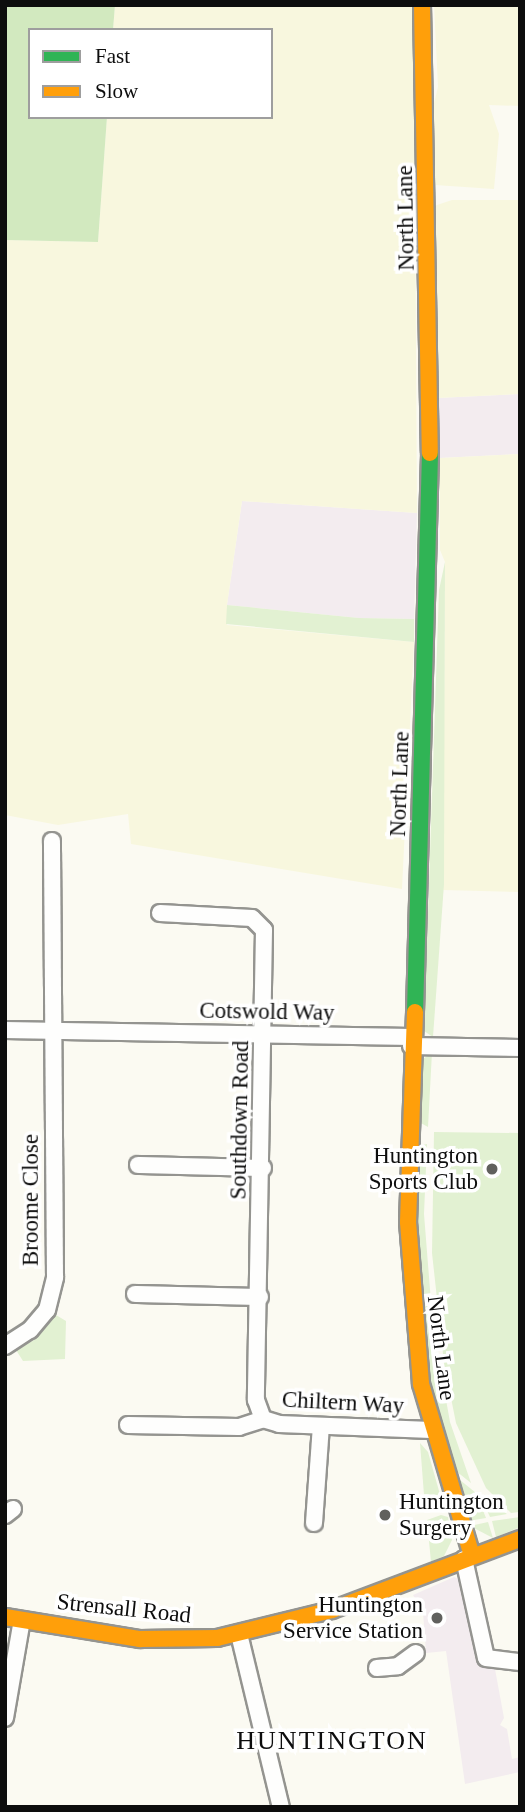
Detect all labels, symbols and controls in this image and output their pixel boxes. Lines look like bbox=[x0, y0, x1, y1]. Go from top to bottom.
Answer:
legend bbox=[28, 28, 273, 119]
text: Fast bbox=[95, 44, 130, 68]
text: Slow bbox=[95, 79, 138, 103]
street label: North Lane bbox=[391, 165, 421, 271]
street label: North Lane bbox=[384, 731, 416, 837]
street label: Cotswold Way bbox=[199, 997, 335, 1027]
street label: Southdown Road bbox=[225, 1040, 255, 1200]
street label: Broome Close bbox=[17, 1134, 45, 1266]
place label: Huntington Sports Club bbox=[369, 1142, 478, 1196]
marker: Huntington Sports Club bbox=[484, 1161, 500, 1177]
street label: North Lane bbox=[421, 1294, 461, 1402]
street label: Chiltern Way bbox=[281, 1386, 405, 1420]
place label: Huntington Surgery bbox=[399, 1488, 504, 1542]
marker: Huntington Surgery bbox=[377, 1507, 393, 1523]
street label: Strensall Road bbox=[56, 1588, 192, 1630]
place label: Huntington Service Station bbox=[283, 1591, 423, 1645]
marker: Huntington Service Station bbox=[429, 1610, 445, 1626]
district label: HUNTINGTON bbox=[238, 1725, 426, 1757]

